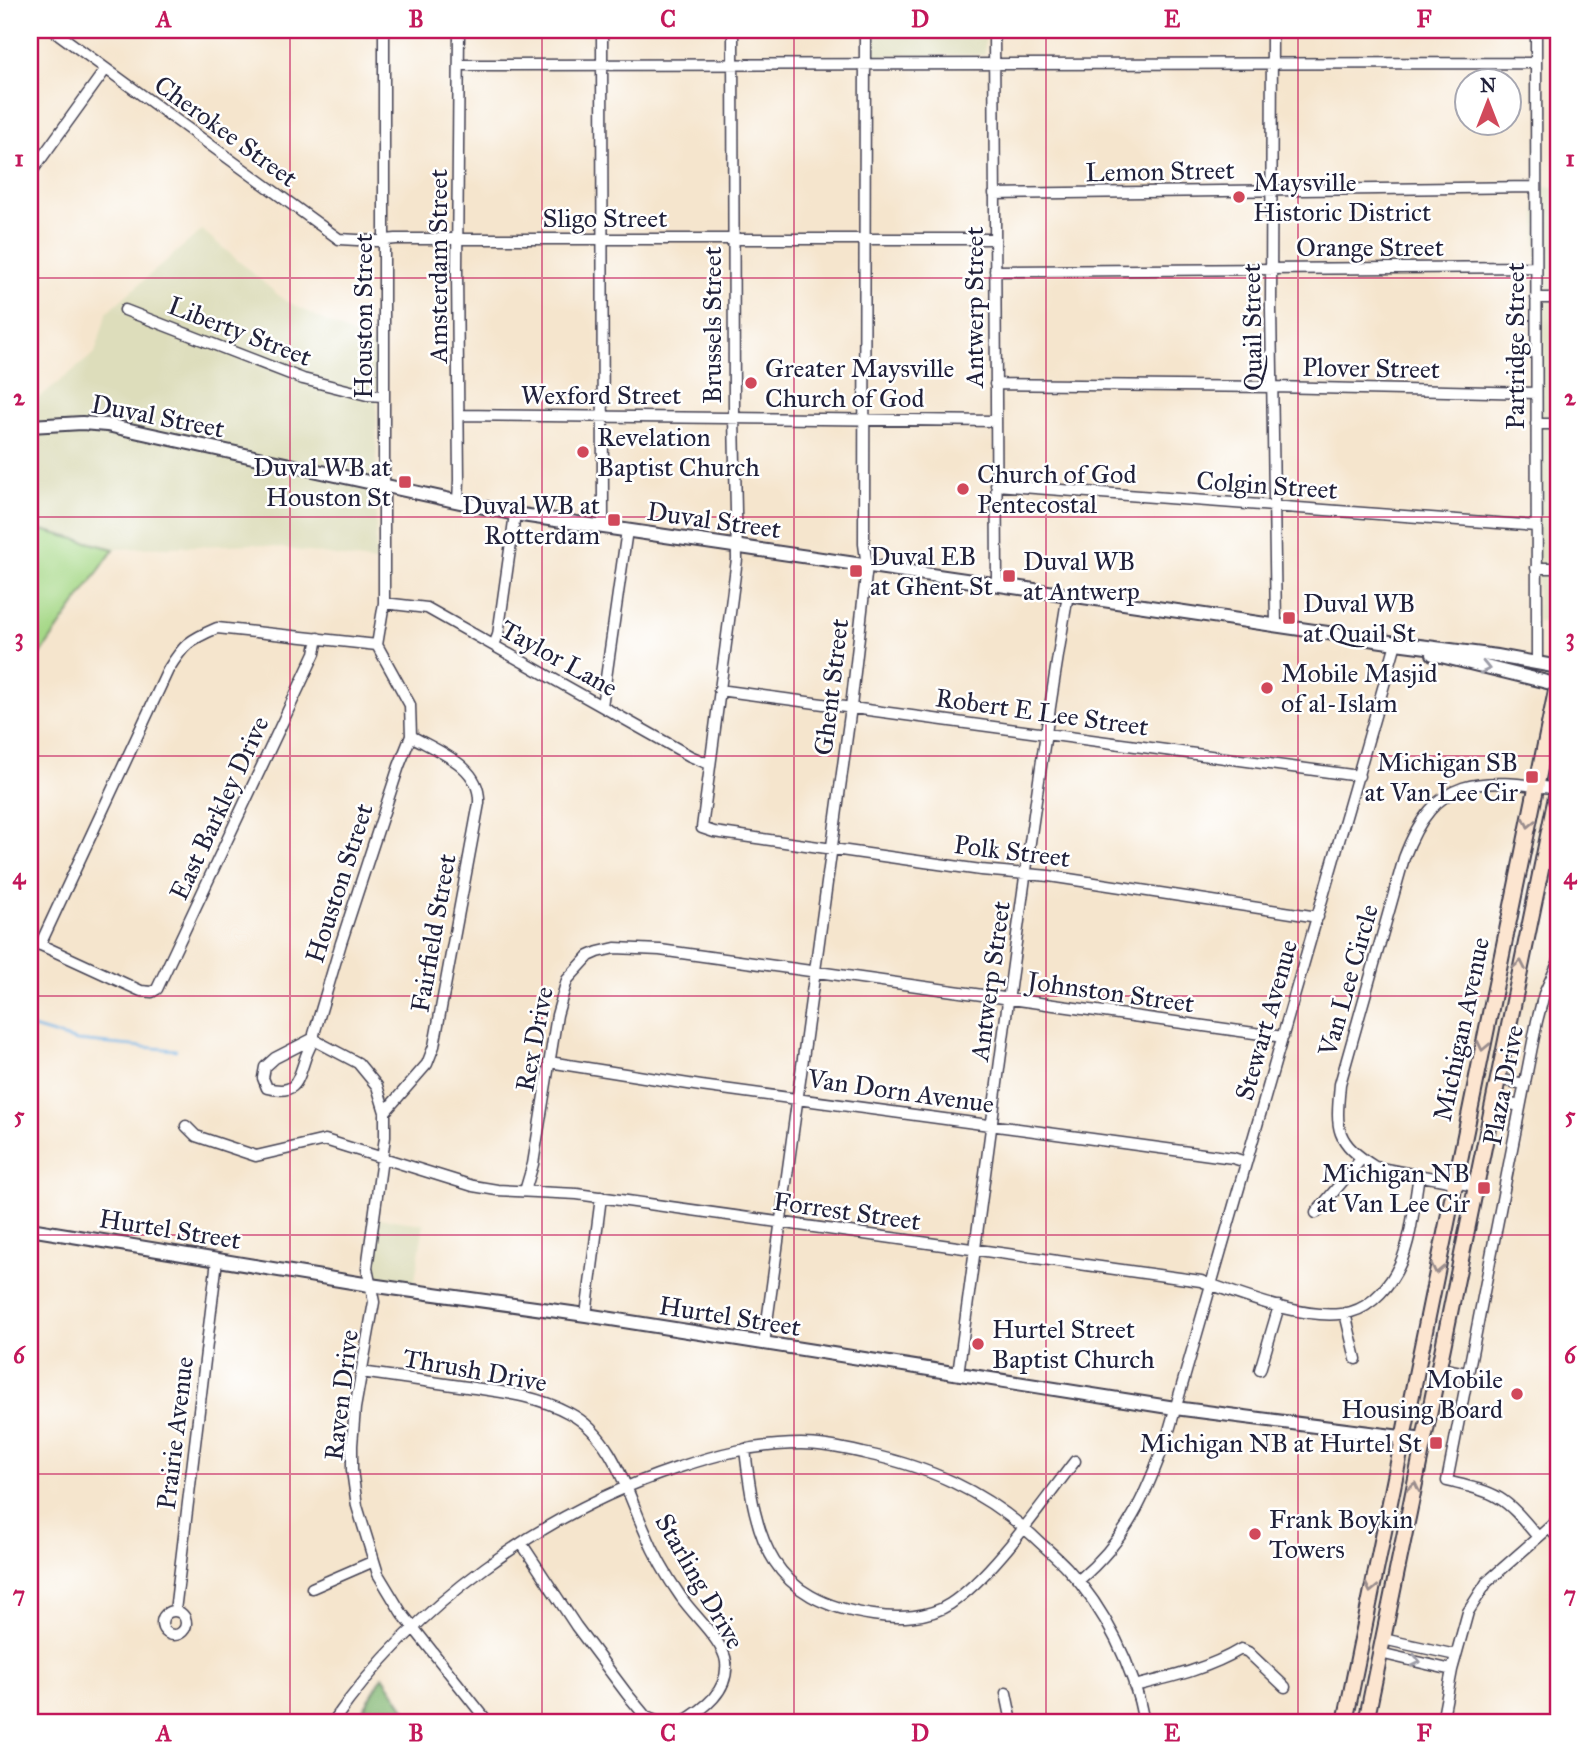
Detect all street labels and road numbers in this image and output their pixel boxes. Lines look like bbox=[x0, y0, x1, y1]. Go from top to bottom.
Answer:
street label: Cherokee Street bbox=[148, 68, 304, 194]
street label: Lemon Street bbox=[1085, 154, 1235, 188]
street label: Amsterdam Street bbox=[422, 169, 454, 364]
street label: Sligo Street bbox=[543, 202, 667, 234]
street label: Antwerp Street bbox=[958, 226, 990, 389]
street label: Orange Street bbox=[1296, 231, 1444, 263]
street label: Houston Street bbox=[347, 233, 379, 399]
street label: Brussels Street bbox=[696, 246, 728, 404]
street label: Partridge Street bbox=[1499, 262, 1531, 430]
street label: Quail Street bbox=[1235, 263, 1269, 391]
street label: Liberty Street bbox=[164, 289, 316, 373]
street label: Plover Street bbox=[1302, 351, 1440, 385]
street label: Wexford Street bbox=[521, 379, 681, 411]
street label: Duval Street bbox=[89, 387, 227, 445]
street label: Colgin Street bbox=[1195, 464, 1339, 506]
street label: Duval Street bbox=[645, 495, 783, 545]
street label: Taylor Lane bbox=[495, 613, 624, 703]
street label: Ghent Street bbox=[807, 617, 855, 757]
street label: Robert E Lee Street bbox=[933, 681, 1151, 743]
street label: East Barkley Drive bbox=[162, 711, 276, 905]
street label: Houston Street bbox=[298, 799, 380, 967]
street label: Polk Street bbox=[952, 828, 1072, 874]
street label: Fairfield Street bbox=[403, 851, 463, 1015]
street label: Antwerp Street bbox=[963, 899, 1017, 1064]
street label: Van Lee Circle bbox=[1311, 900, 1385, 1061]
street label: Michigan Avenue bbox=[1426, 934, 1496, 1124]
street label: Stewart Avenue bbox=[1228, 936, 1304, 1104]
street label: Johnston Street bbox=[1023, 964, 1196, 1020]
street label: Rex Drive bbox=[508, 984, 560, 1094]
street label: Plaza Drive bbox=[1476, 1022, 1530, 1148]
street label: Van Dorn Avenue bbox=[805, 1062, 996, 1120]
street label: Forrest Street bbox=[771, 1185, 923, 1237]
street label: Hurtel Street bbox=[97, 1202, 243, 1256]
street label: Hurtel Street bbox=[657, 1289, 803, 1343]
street label: Raven Drive bbox=[317, 1327, 365, 1462]
street label: Thrush Drive bbox=[400, 1342, 550, 1398]
street label: Prairie Avenue bbox=[150, 1355, 200, 1511]
street label: Starling Drive bbox=[648, 1508, 752, 1654]

